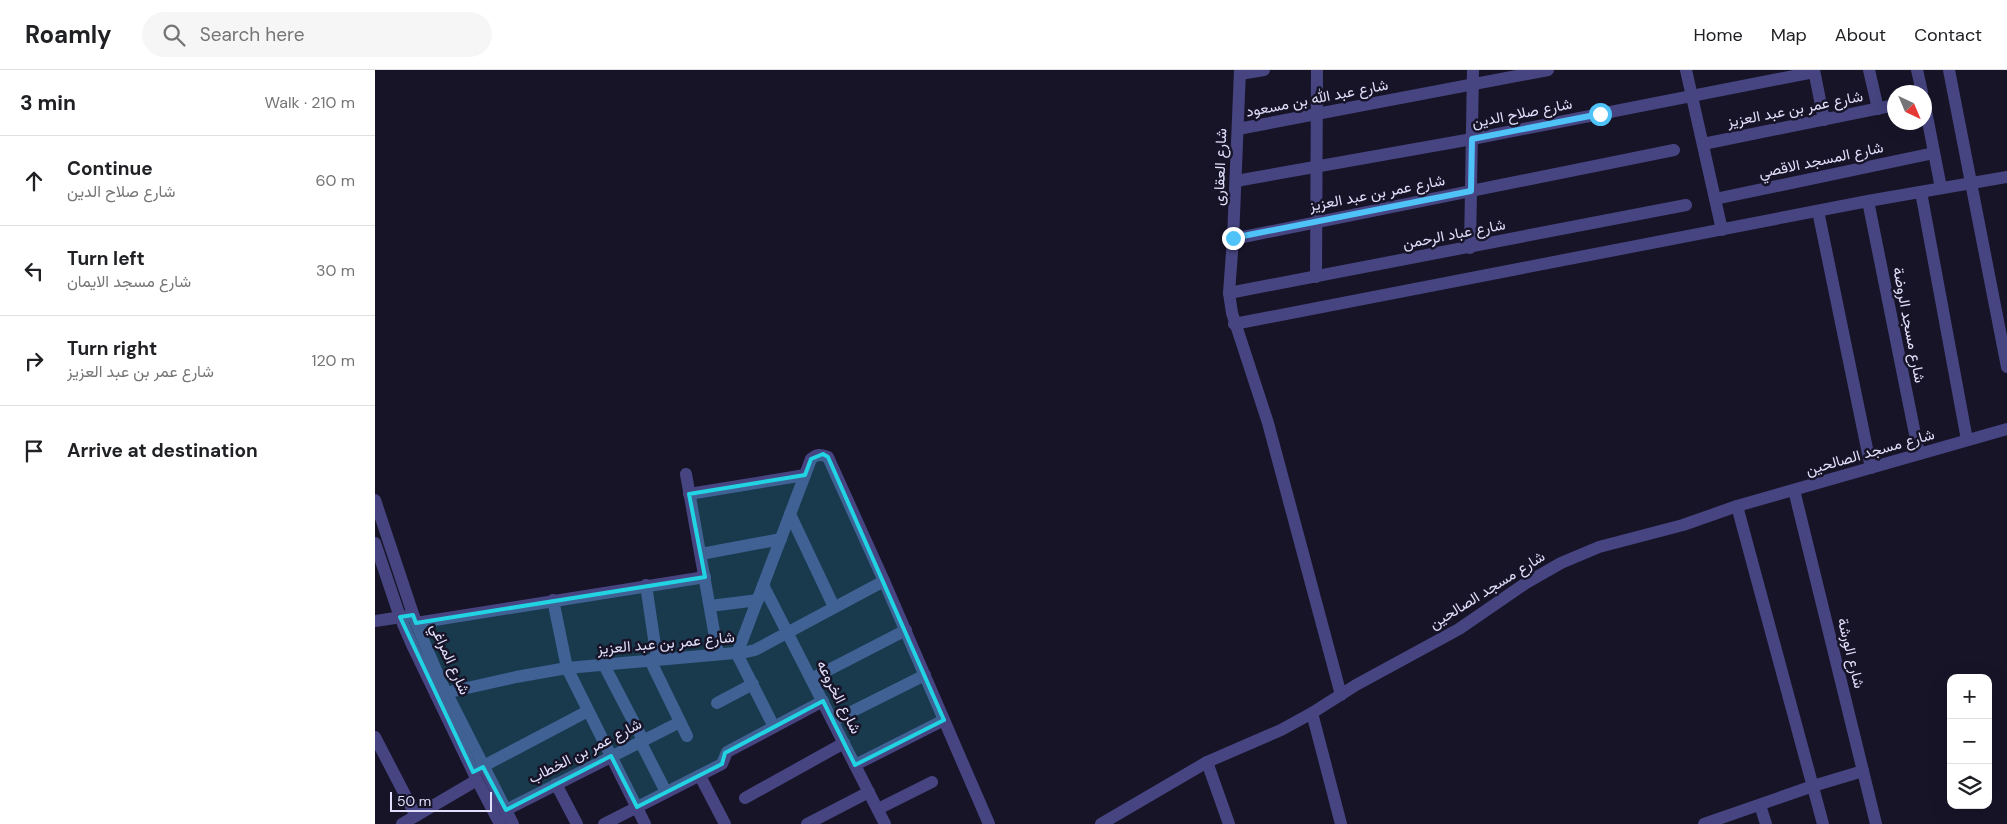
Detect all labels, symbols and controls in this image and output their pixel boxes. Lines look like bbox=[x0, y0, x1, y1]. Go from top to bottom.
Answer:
search box bbox=[142, 12, 492, 57]
text: Roamly bbox=[25, 19, 112, 50]
icon: search bbox=[160, 21, 188, 49]
text: Search here bbox=[200, 22, 304, 47]
text: Home bbox=[1693, 23, 1743, 47]
text: Map bbox=[1771, 23, 1807, 47]
text: About bbox=[1835, 23, 1886, 47]
text: Contact bbox=[1914, 23, 1982, 47]
street label: شارع عبد الله بن مسعود bbox=[1244, 74, 1390, 123]
north arrow bbox=[1887, 85, 1932, 130]
street label: شارع عمر بن عبد العزيز bbox=[1725, 86, 1865, 133]
text: 3 min bbox=[20, 89, 76, 117]
text: Walk · 210 m bbox=[265, 92, 355, 113]
street label: شارع صلاح الدين bbox=[1470, 93, 1574, 133]
route start bbox=[1589, 103, 1612, 126]
street label: شارع العقارى bbox=[1209, 128, 1232, 206]
street label: شارع المسجد الاقصي bbox=[1757, 137, 1886, 186]
text: Continue bbox=[67, 156, 153, 181]
icon: ahead bbox=[20, 167, 48, 195]
text: 60 m bbox=[315, 170, 355, 191]
street label: شارع عمر بن عبد العزيز bbox=[1307, 170, 1447, 217]
text: شارع صلاح الدين bbox=[67, 181, 175, 202]
street label: شارع عباد الرحمن bbox=[1401, 214, 1507, 255]
route end bbox=[1222, 227, 1245, 250]
text: Turn left bbox=[67, 246, 145, 271]
icon: left bbox=[20, 257, 48, 285]
text: 30 m bbox=[316, 260, 355, 281]
street label: شارع مسجد الروضة bbox=[1887, 265, 1930, 385]
text: شارع مسجد الايمان bbox=[67, 271, 191, 292]
text: Turn right bbox=[67, 336, 157, 361]
icon: right bbox=[20, 347, 48, 375]
text: 120 m bbox=[311, 350, 355, 371]
text: شارع عمر بن عبد العزيز bbox=[67, 361, 214, 382]
street label: شارع مسجد الصالحين bbox=[1803, 424, 1937, 481]
icon: arrive bbox=[20, 437, 48, 465]
text: Arrive at destination bbox=[67, 438, 258, 463]
street label: شارع مسجد الصالحين bbox=[1425, 546, 1549, 635]
street label: شارع الورشة bbox=[1832, 616, 1869, 691]
street label: شارع المراغي bbox=[423, 620, 475, 699]
street label: شارع عمر بن عبد العزيز bbox=[596, 627, 736, 660]
street label: شارع الخروعه bbox=[811, 657, 866, 738]
map controls bbox=[1947, 674, 1992, 809]
button: + bbox=[1947, 674, 1992, 719]
street label: شارع عمر بن الخطاب bbox=[525, 714, 646, 789]
button: − bbox=[1947, 719, 1992, 764]
button: layers bbox=[1947, 764, 1992, 809]
scale bar bbox=[390, 789, 493, 812]
text: 50 m bbox=[397, 792, 431, 810]

